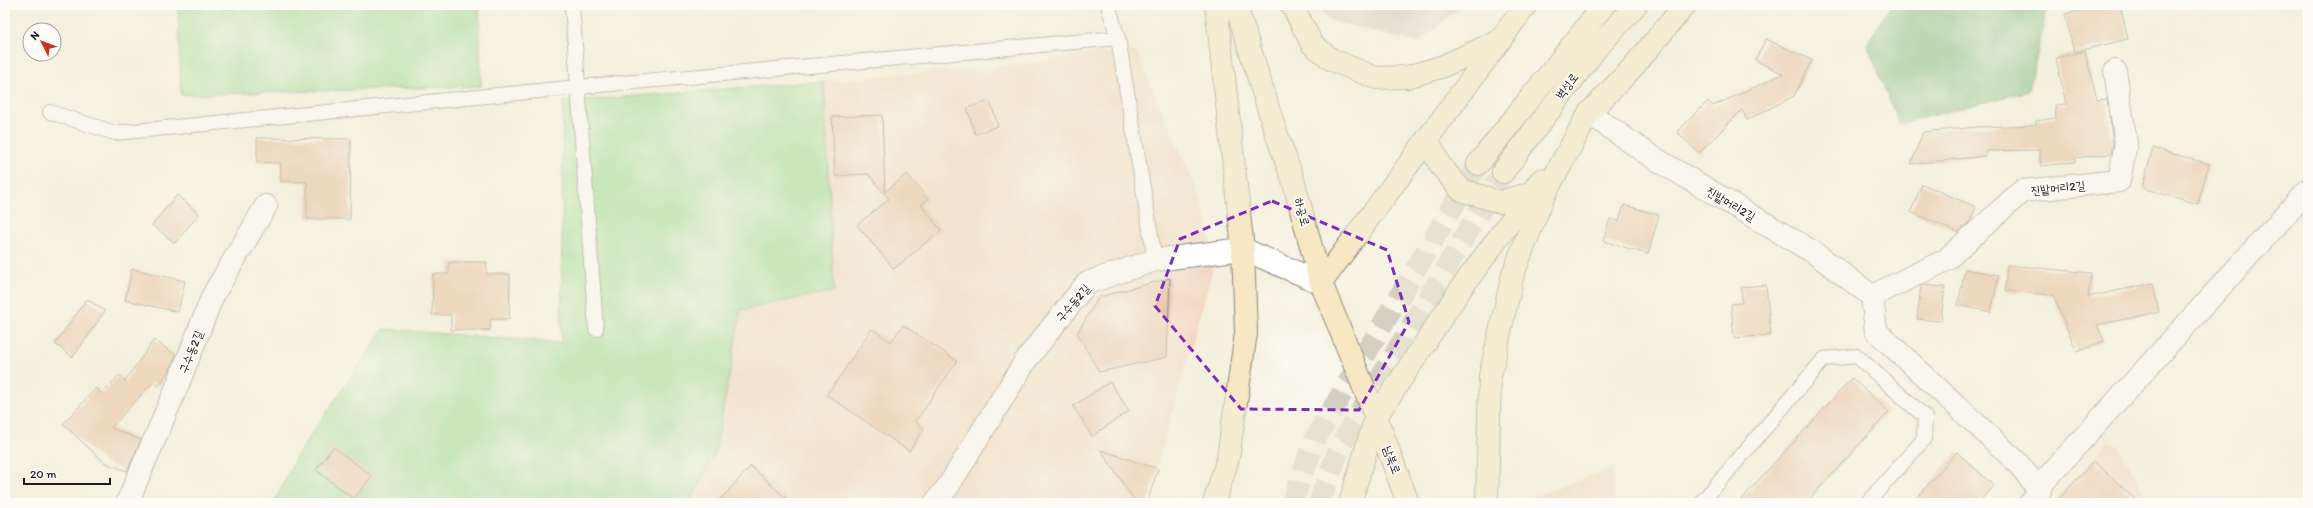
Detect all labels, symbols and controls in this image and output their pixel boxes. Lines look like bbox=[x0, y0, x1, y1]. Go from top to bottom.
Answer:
north arrow bbox=[22, 22, 62, 62]
text: N bbox=[28, 29, 42, 43]
street label: 벽성로 bbox=[1553, 70, 1581, 102]
street label: 진밭머리2길 bbox=[2030, 178, 2086, 198]
street label: 진밭머리2길 bbox=[1704, 184, 1758, 224]
street label: 하공로 bbox=[1291, 196, 1313, 228]
street label: 구수동2길 bbox=[1053, 281, 1093, 325]
street label: 구수동2길 bbox=[176, 328, 206, 375]
street label: 남북로 bbox=[1380, 444, 1404, 476]
scale bar bbox=[24, 460, 110, 486]
text: 20 m bbox=[30, 467, 57, 481]

